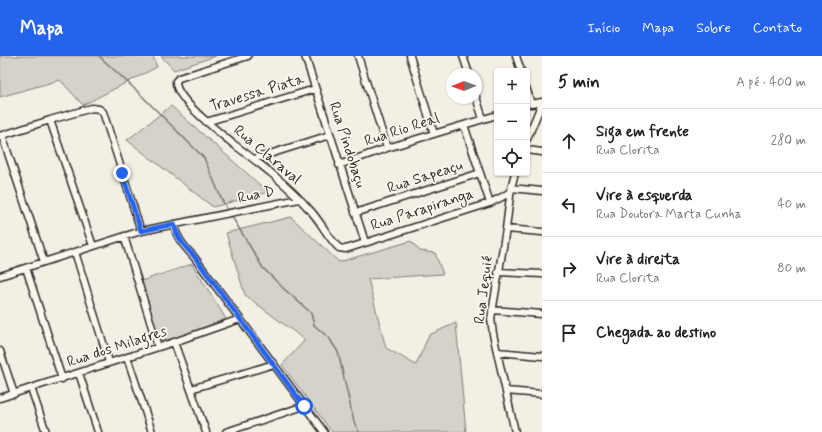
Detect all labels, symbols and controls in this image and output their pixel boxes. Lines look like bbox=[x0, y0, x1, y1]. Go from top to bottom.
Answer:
text: Mapa bbox=[20, 16, 63, 41]
text: Início bbox=[587, 19, 620, 37]
text: Mapa bbox=[642, 19, 674, 37]
text: Sobre bbox=[696, 19, 731, 37]
text: Contato bbox=[753, 19, 802, 37]
north arrow bbox=[446, 68, 482, 104]
map controls bbox=[494, 68, 530, 176]
button: + bbox=[494, 68, 530, 104]
street label: Travessa Piata bbox=[207, 69, 307, 117]
text: 5 min bbox=[558, 71, 600, 93]
text: A pé · 400 m bbox=[736, 74, 806, 91]
street label: Rua Pindobaçu bbox=[324, 99, 370, 191]
button: − bbox=[494, 104, 530, 140]
street label: Rua Rio Real bbox=[362, 108, 442, 152]
street label: Rua Claraval bbox=[229, 121, 305, 190]
text: Siga em frente bbox=[596, 122, 689, 142]
icon: ahead bbox=[558, 130, 580, 152]
text: 280 m bbox=[771, 132, 806, 149]
button: locate bbox=[494, 140, 530, 176]
text: Rua Clorita bbox=[596, 142, 660, 159]
street label: Rua Sapeaçu bbox=[385, 155, 466, 199]
route end bbox=[113, 164, 131, 182]
street label: Rua D bbox=[236, 181, 276, 209]
street label: Rua Parapiranga bbox=[368, 184, 476, 237]
text: Vire à esquerda bbox=[596, 186, 692, 206]
icon: left bbox=[558, 194, 580, 216]
text: 40 m bbox=[777, 196, 806, 213]
text: Rua Doutora Marta Cunha bbox=[596, 206, 741, 223]
text: Vire à direita bbox=[596, 250, 680, 270]
street label: Rua Jequié bbox=[470, 254, 498, 325]
icon: right bbox=[558, 258, 580, 280]
text: 80 m bbox=[777, 260, 806, 277]
text: Rua Clorita bbox=[596, 270, 660, 287]
street label: Rua dos Milagres bbox=[64, 321, 170, 374]
icon: arrive bbox=[558, 322, 580, 344]
text: Chegada ao destino bbox=[596, 323, 716, 343]
route start bbox=[295, 397, 313, 415]

